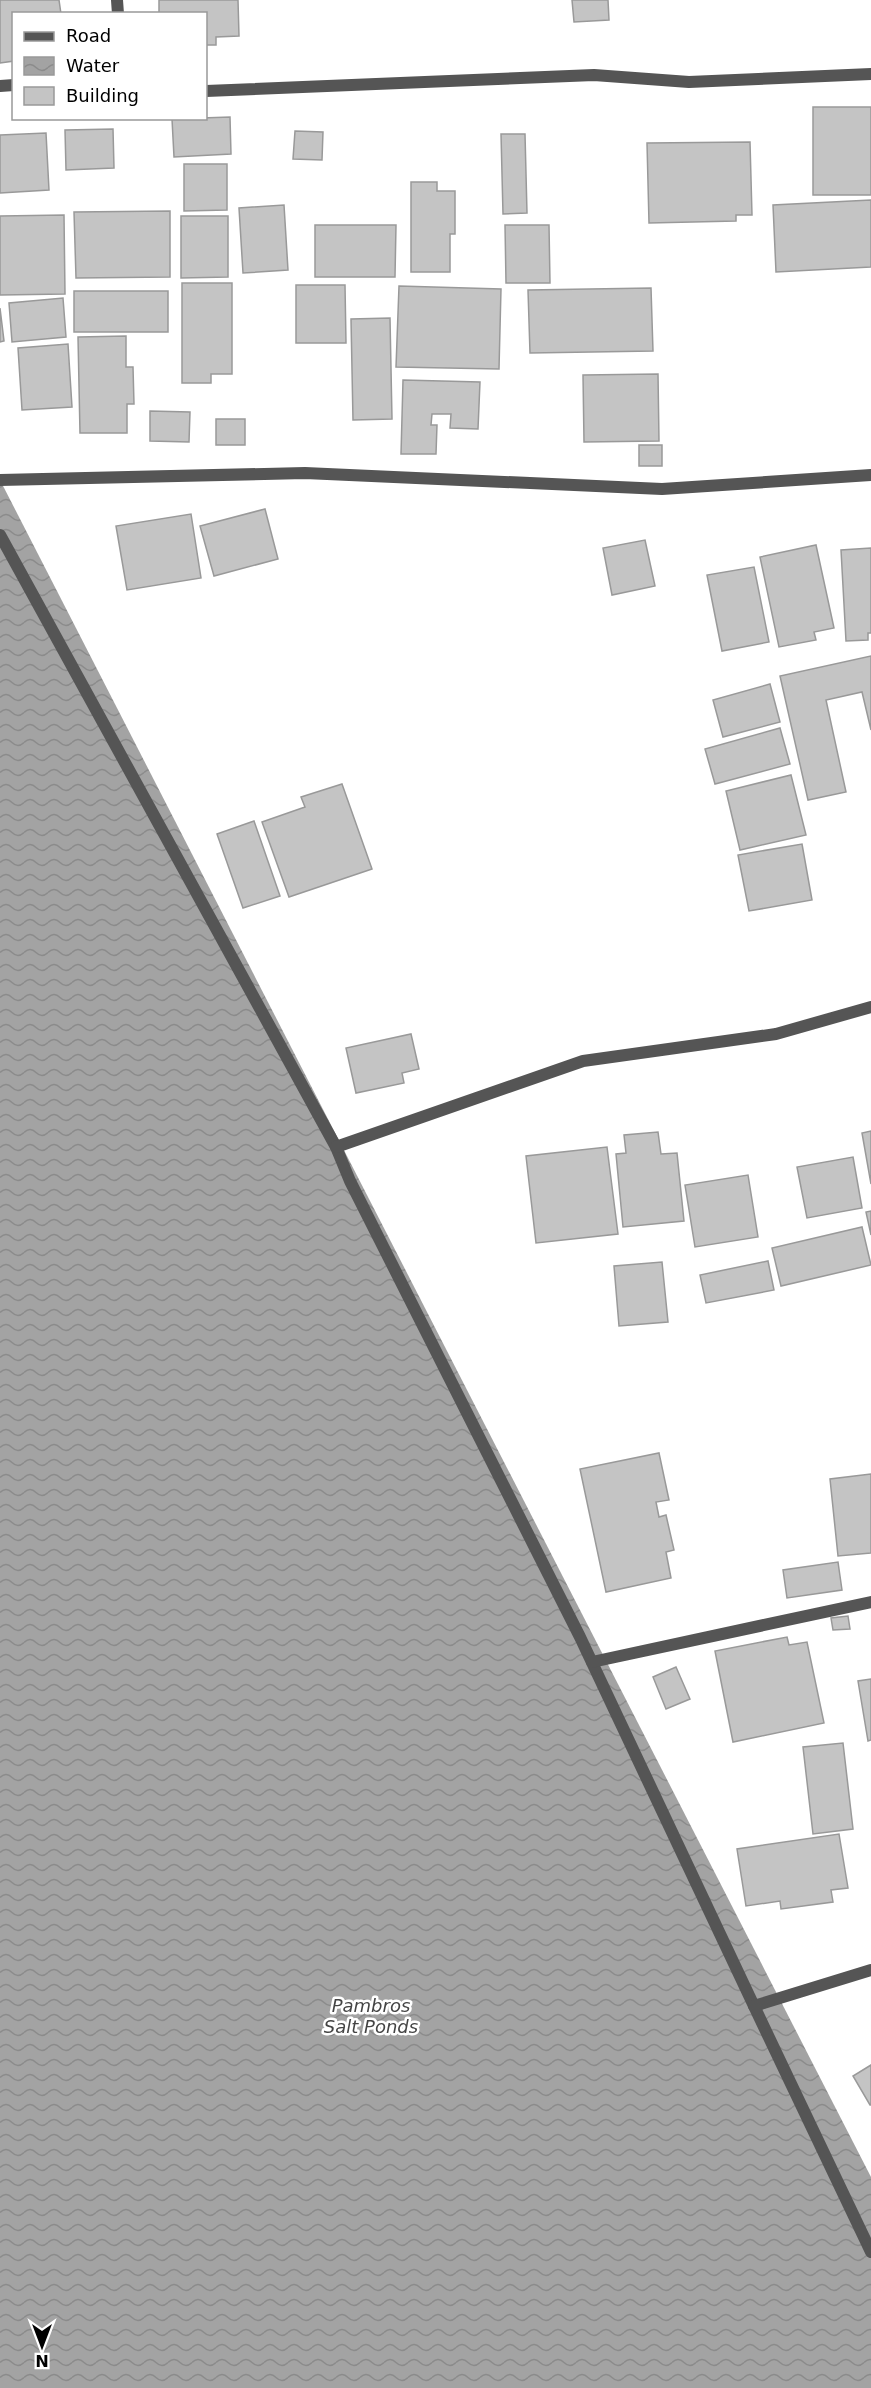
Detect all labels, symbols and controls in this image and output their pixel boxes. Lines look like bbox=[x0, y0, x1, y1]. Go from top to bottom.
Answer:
legend bbox=[12, 12, 207, 120]
text: Road bbox=[66, 25, 111, 46]
text: Water bbox=[66, 55, 120, 76]
text: Building bbox=[66, 85, 139, 106]
water label: Pambros Salt Ponds bbox=[324, 1995, 418, 2037]
north arrow bbox=[12, 2316, 72, 2376]
text: N bbox=[35, 2351, 49, 2370]

